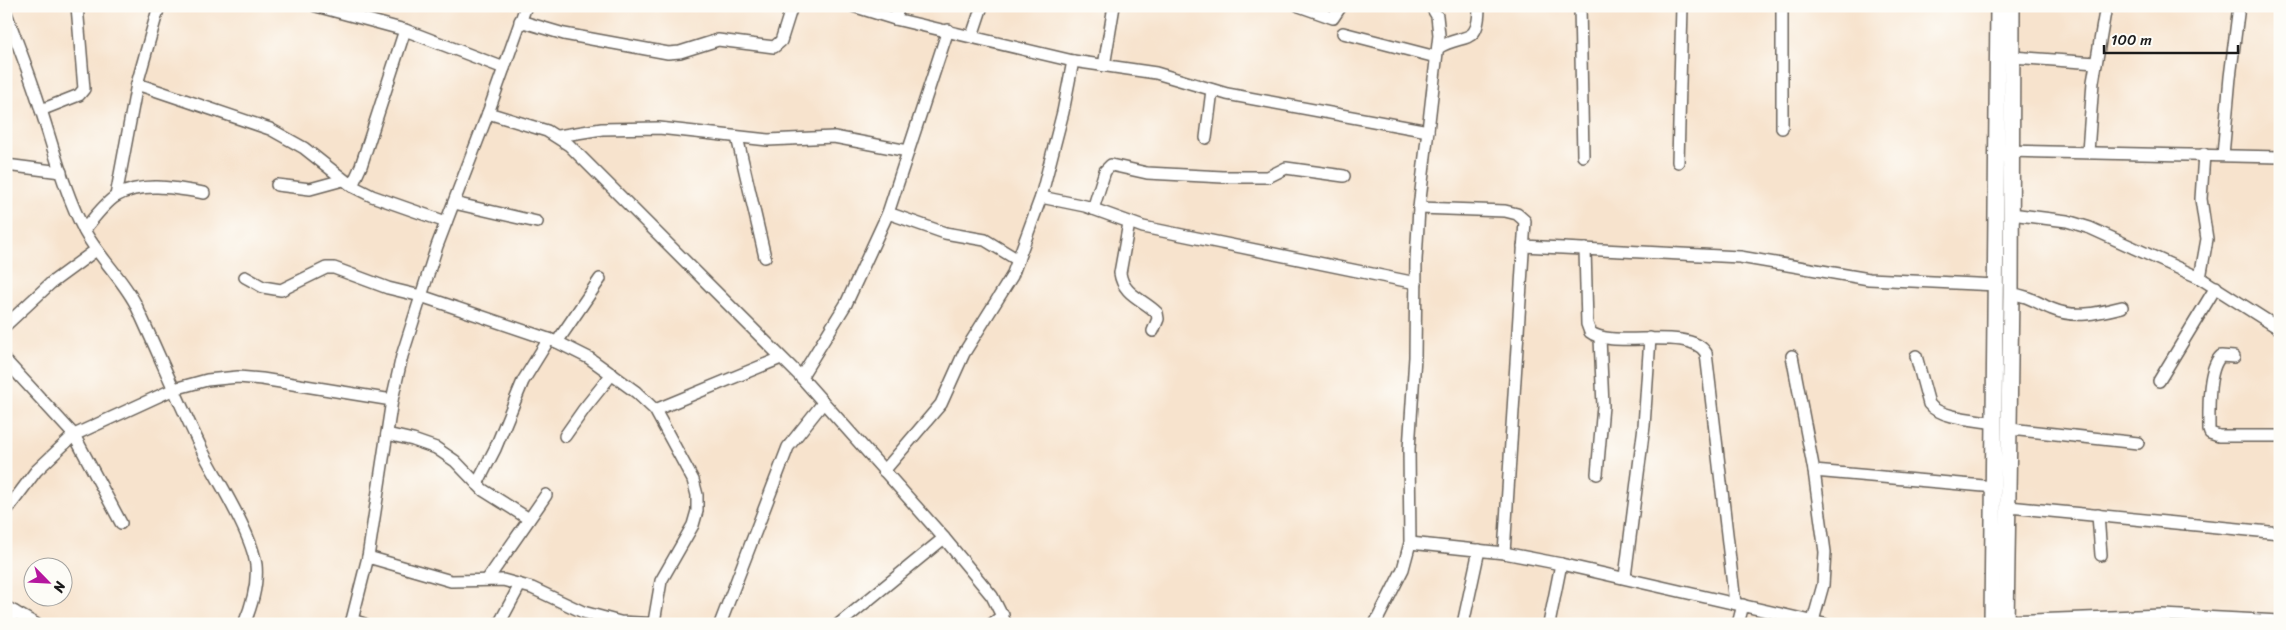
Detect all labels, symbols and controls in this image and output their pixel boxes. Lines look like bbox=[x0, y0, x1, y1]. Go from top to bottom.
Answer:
scale bar bbox=[2104, 22, 2237, 54]
text: 100 m bbox=[2111, 27, 2152, 53]
north arrow bbox=[22, 558, 72, 608]
text: N bbox=[46, 577, 73, 597]

